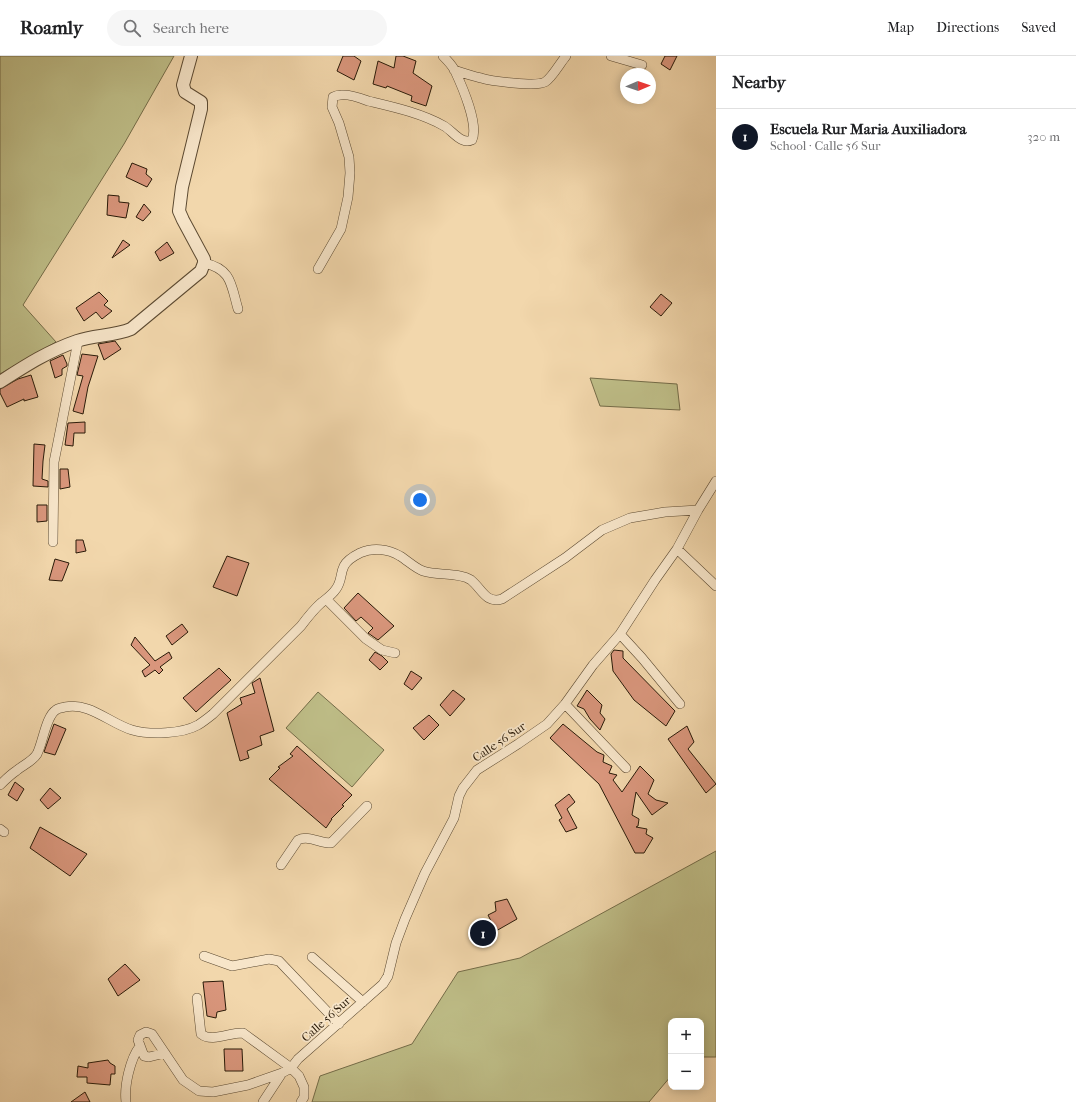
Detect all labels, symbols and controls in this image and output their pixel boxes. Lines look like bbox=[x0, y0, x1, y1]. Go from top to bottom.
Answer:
search box bbox=[107, 10, 387, 46]
text: Roamly bbox=[20, 17, 83, 39]
icon: search bbox=[121, 17, 143, 39]
text: Search here bbox=[153, 19, 229, 37]
text: Map bbox=[887, 19, 914, 36]
text: Directions bbox=[936, 19, 999, 36]
text: Saved bbox=[1021, 19, 1056, 36]
north arrow bbox=[620, 68, 656, 104]
text: Nearby bbox=[732, 72, 786, 92]
text: Escuela Rur Maria Auxiliadora bbox=[770, 120, 967, 138]
text: 1 bbox=[743, 129, 747, 144]
text: 320 m bbox=[1027, 129, 1060, 144]
text: School · Calle 56 Sur bbox=[770, 138, 881, 153]
your location bbox=[410, 490, 430, 510]
street label: Calle 56 Sur bbox=[470, 719, 529, 765]
pin: 1 bbox=[470, 918, 496, 948]
street label: Calle 56 Sur bbox=[299, 993, 354, 1045]
map controls bbox=[668, 1018, 704, 1090]
button: + bbox=[668, 1018, 704, 1054]
button: − bbox=[668, 1054, 704, 1090]

